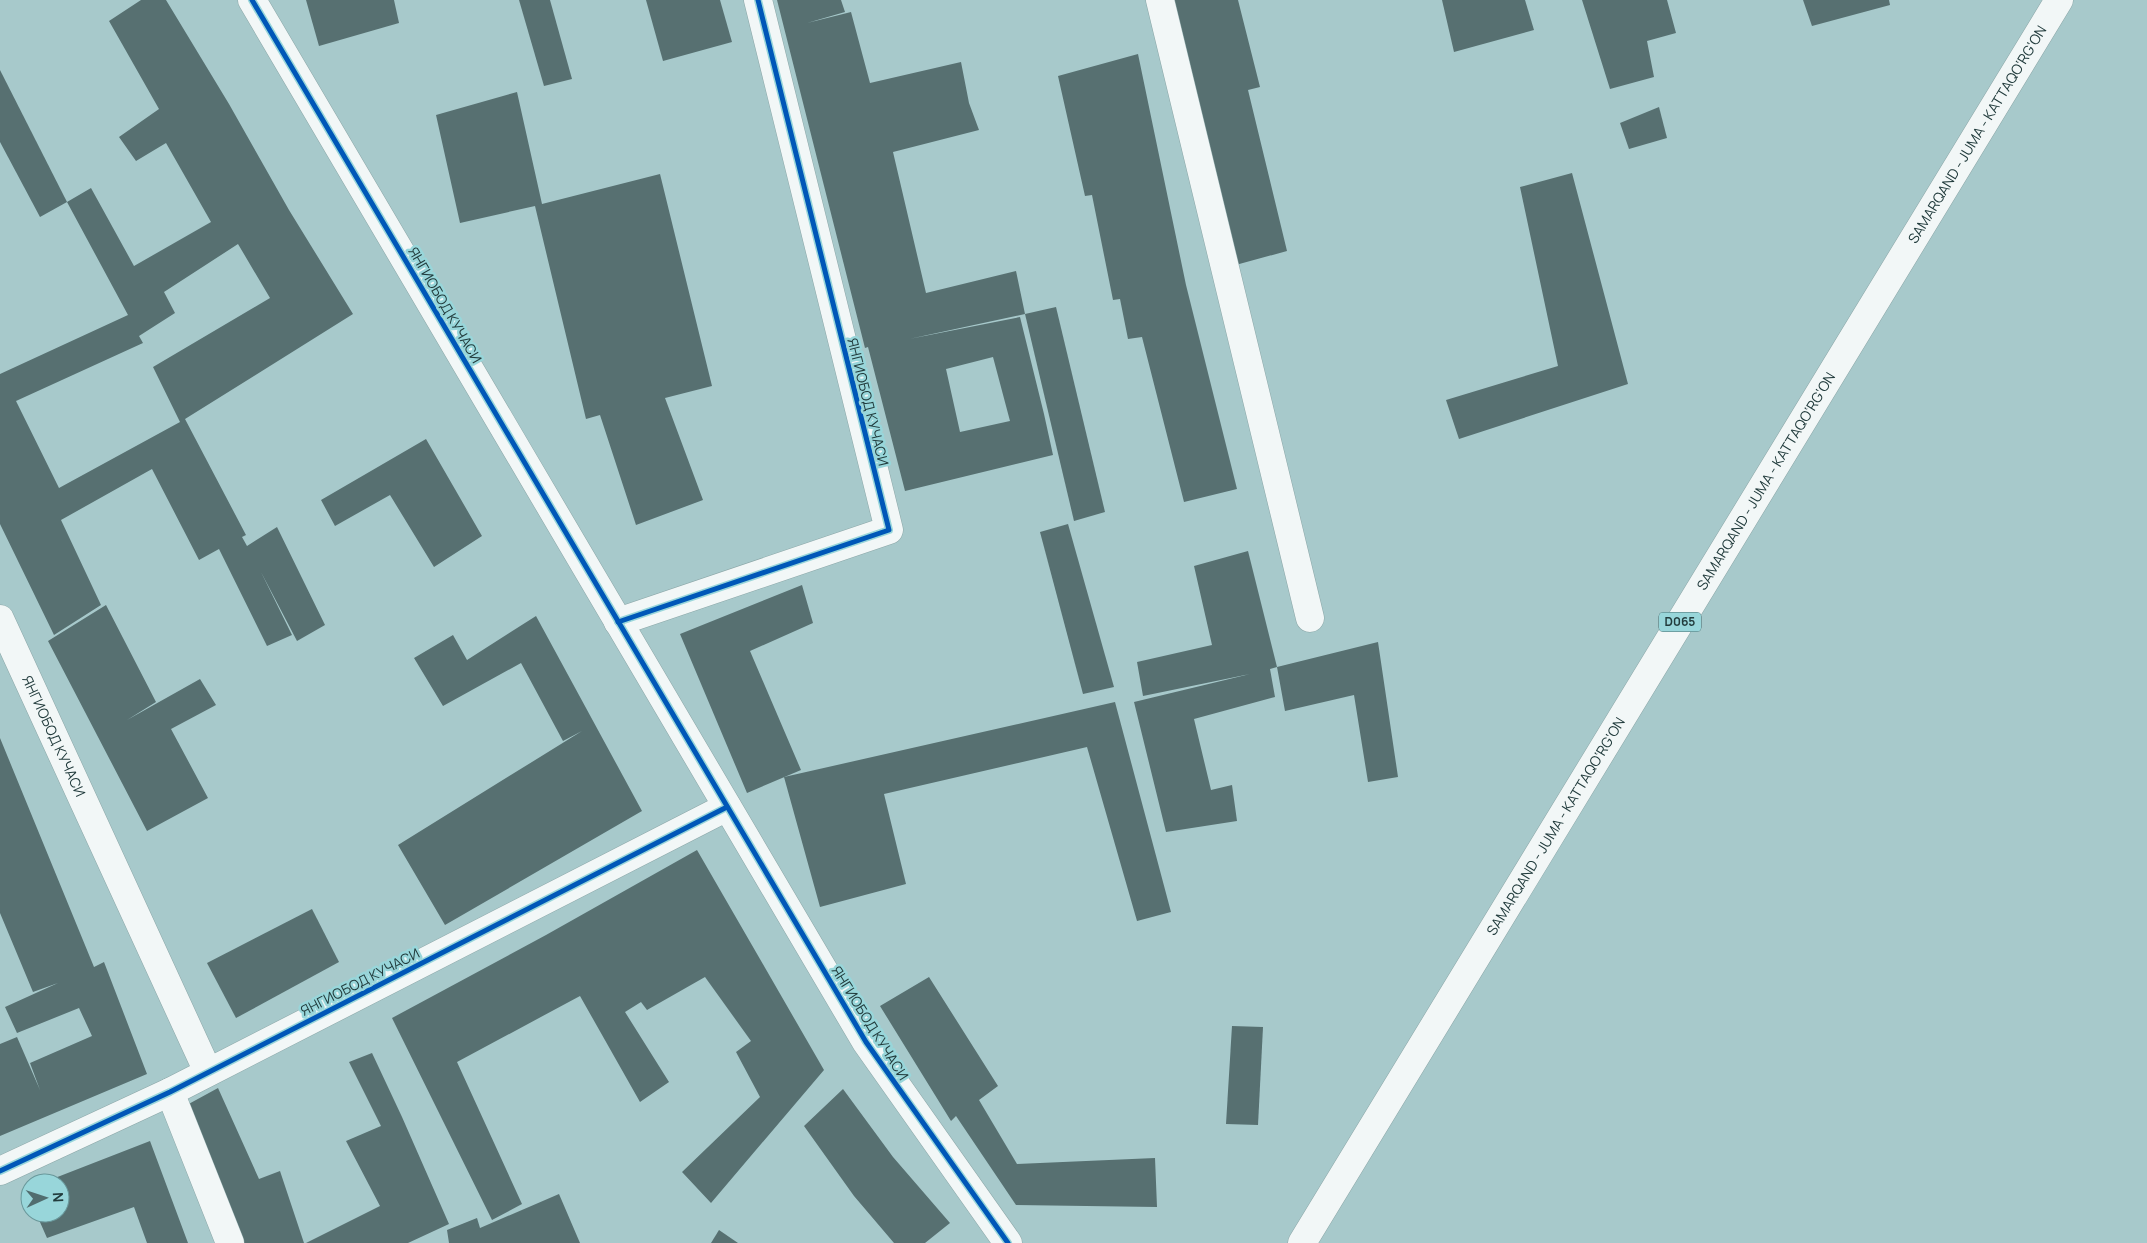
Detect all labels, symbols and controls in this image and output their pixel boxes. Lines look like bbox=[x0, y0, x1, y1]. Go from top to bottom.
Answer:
street label: SAMARQAND - JUMA - KATTAQO‘RG‘ON bbox=[1903, 22, 2050, 247]
street label: ЯНГИОБОД КУЧАСИ bbox=[404, 243, 486, 366]
street label: ЯНГИОБОД КУЧАСИ bbox=[843, 336, 894, 468]
street label: SAMARQAND - JUMA - KATTAQO‘RG‘ON bbox=[1692, 368, 1839, 593]
road number: D065 bbox=[1659, 612, 1701, 632]
street label: ЯНГИОБОД КУЧАСИ bbox=[18, 672, 90, 800]
street label: SAMARQAND - JUMA - KATTAQO‘RG‘ON bbox=[1482, 713, 1629, 938]
street label: ЯНГИОБОД КУЧАСИ bbox=[297, 943, 423, 1020]
street label: ЯНГИОБОД КУЧАСИ bbox=[828, 962, 913, 1083]
north arrow bbox=[20, 1173, 70, 1223]
text: N bbox=[49, 1192, 68, 1203]

